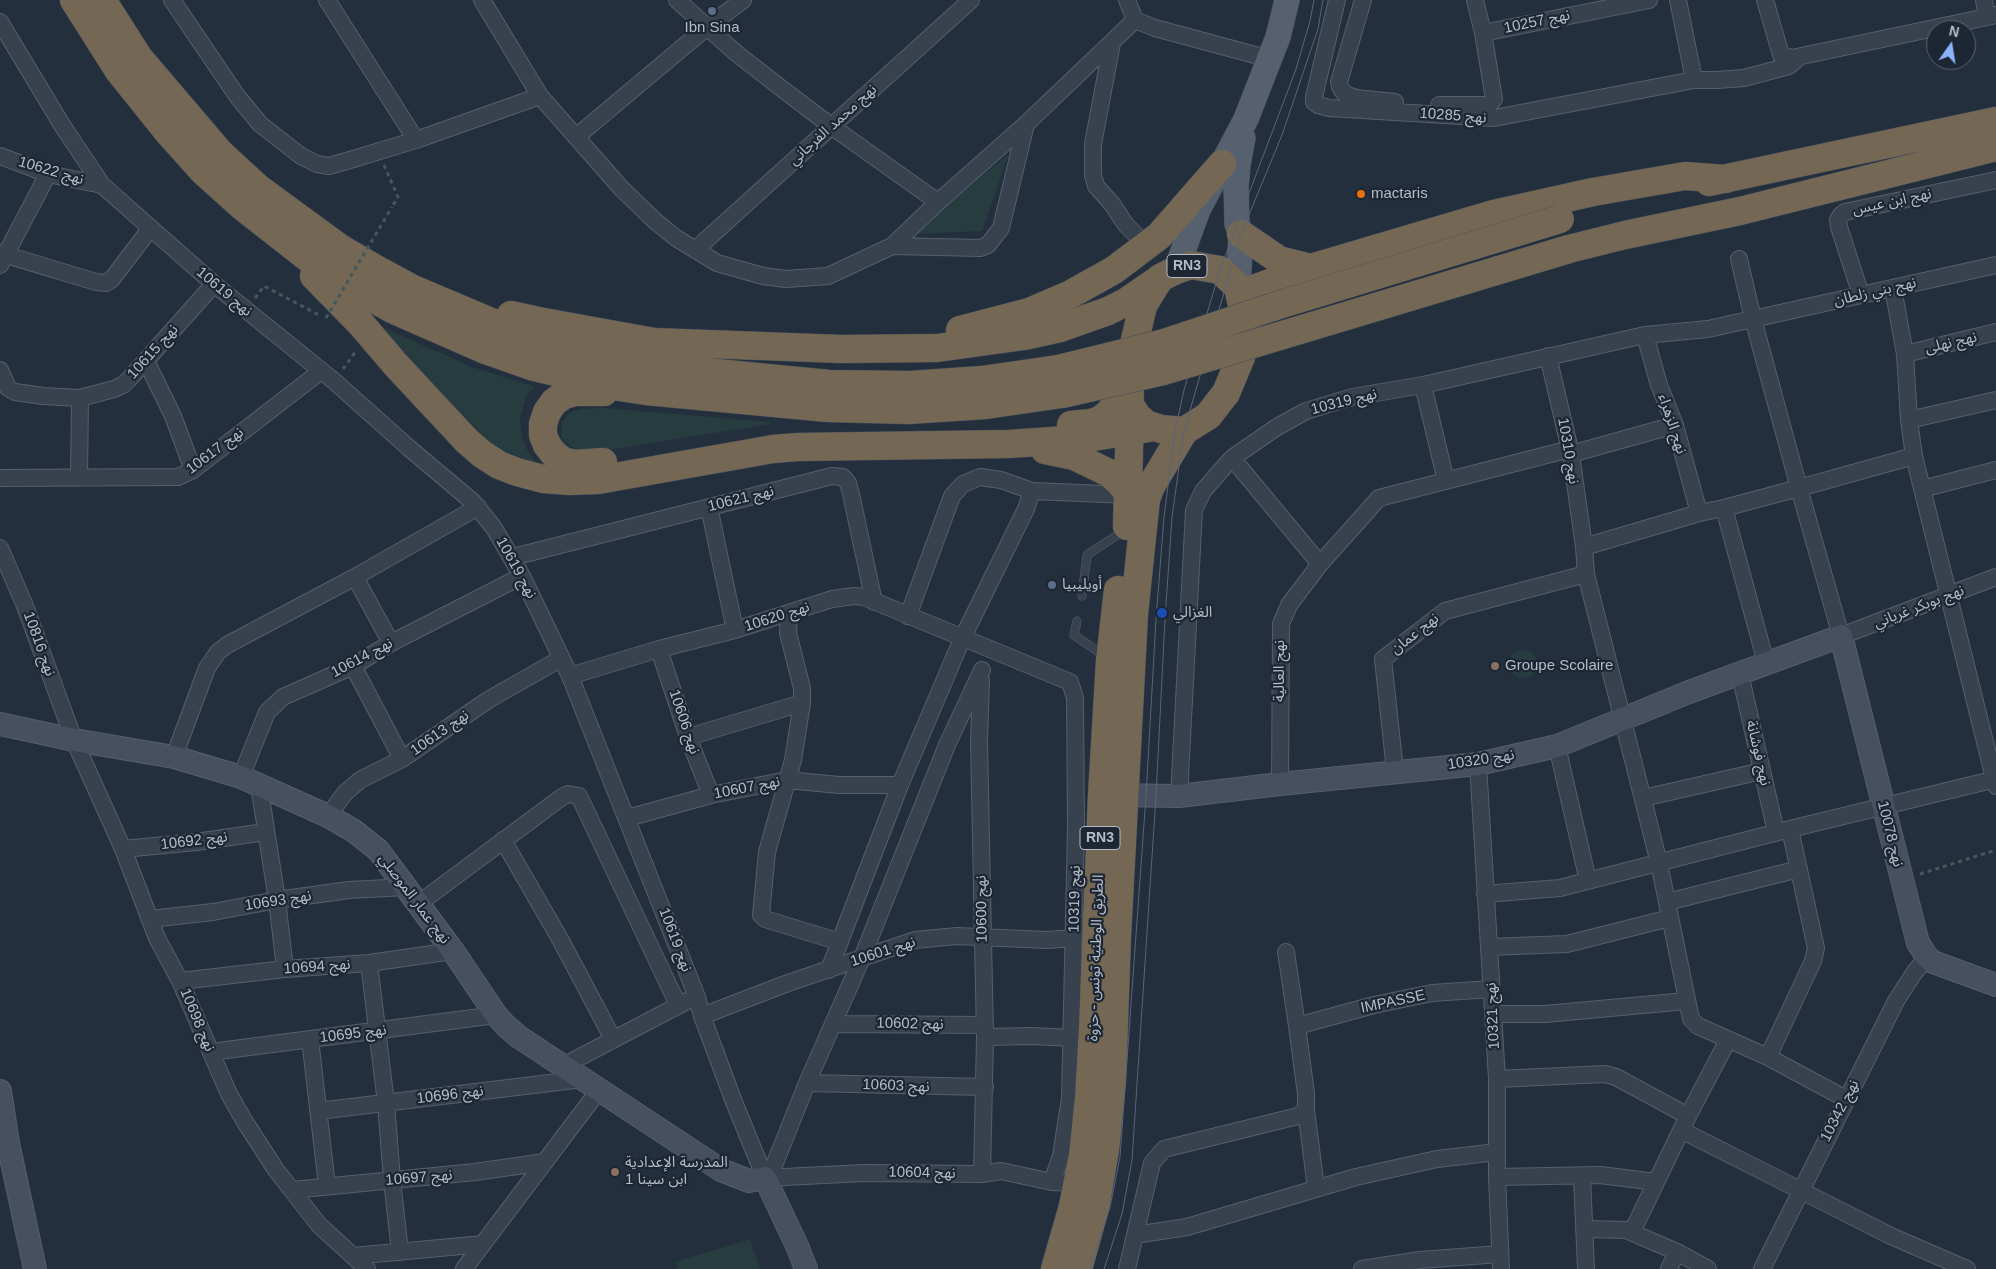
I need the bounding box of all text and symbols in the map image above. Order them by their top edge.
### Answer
marker: Ibn Sina [706,5,718,17]
street label: نهج 10257 [1502,6,1572,38]
place label: Ibn Sina [684,19,740,37]
north arrow [1926,20,1976,70]
text: N [1947,22,1961,40]
street label: نهج محمد الفرجاني [785,81,881,169]
street label: نهج 10285 [1419,105,1487,127]
street label: نهج 10622 [16,153,86,189]
place label: mactaris [1371,185,1428,203]
street label: نهج ابن عيس [1851,185,1933,219]
marker: mactaris [1355,188,1367,200]
road number: RN3 [1167,255,1207,278]
street label: نهج 10619 [192,263,256,321]
street label: نهج بني زلطان [1832,274,1918,310]
street label: نهج 10615 [124,321,182,383]
street label: نهج نهلى [1923,328,1979,358]
street label: نهج 10319 [1309,385,1379,419]
street label: نهج الزهراء [1654,392,1690,456]
street label: نهج 10310 [1553,416,1583,486]
street label: نهج 10617 [183,424,247,478]
street label: نهج 10621 [706,482,776,516]
street label: نهج 10619 [492,534,540,602]
place label: أويليبيا [1062,576,1102,594]
marker: أويليبيا [1046,579,1058,591]
street label: نهج بوبكر غرياني [1871,582,1967,632]
street label: نهج 10620 [742,598,812,636]
place label: الغزالي [1173,604,1212,622]
marker: الغزالي [1155,606,1169,620]
street label: نهج 10816 [19,609,59,679]
street label: نهج عمان [1387,610,1443,658]
street label: نهج 10614 [328,634,396,682]
street label: نهج العالية [1271,640,1289,702]
place label: Groupe Scolaire [1505,657,1613,675]
marker: Groupe Scolaire [1489,660,1501,672]
street label: نهج 10606 [665,687,703,757]
street label: نهج 10613 [407,706,473,760]
street label: نهج فوشانة [1742,718,1774,788]
street label: نهج 10320 [1446,746,1516,774]
street label: نهج 10607 [712,773,782,803]
street label: نهج 10078 [1873,799,1907,869]
road number: RN3 [1080,826,1120,850]
street label: نهج 10692 [160,828,228,854]
street label: نهج عمار الموصلي [374,850,454,948]
street label: نهج 10319 [1065,865,1085,933]
street label: الطريق الوطنية تونس - حزوة [1084,874,1108,1042]
street label: نهج 10600 [972,875,992,943]
street label: نهج 10693 [243,887,313,915]
street label: نهج 10619 [655,905,695,975]
street label: نهج 10601 [848,933,918,971]
street label: نهج 10694 [283,956,351,978]
street label: نهج 10321 [1482,982,1504,1050]
street label: نهج 10698 [176,986,218,1054]
street label: IMPASSE [1359,986,1427,1018]
street label: نهج 10602 [876,1014,944,1034]
street label: نهج 10695 [319,1021,387,1047]
street label: نهج 10603 [862,1076,930,1096]
street label: نهج 10342 [1817,1077,1863,1145]
street label: نهج 10696 [416,1082,484,1108]
place label: المدرسة الإعدادية ابن سينا 1 [625,1154,728,1189]
street label: نهج 10604 [888,1163,956,1183]
street label: نهج 10697 [385,1166,453,1190]
marker: المدرسة الإعدادية ابن سينا 1 [609,1166,621,1178]

